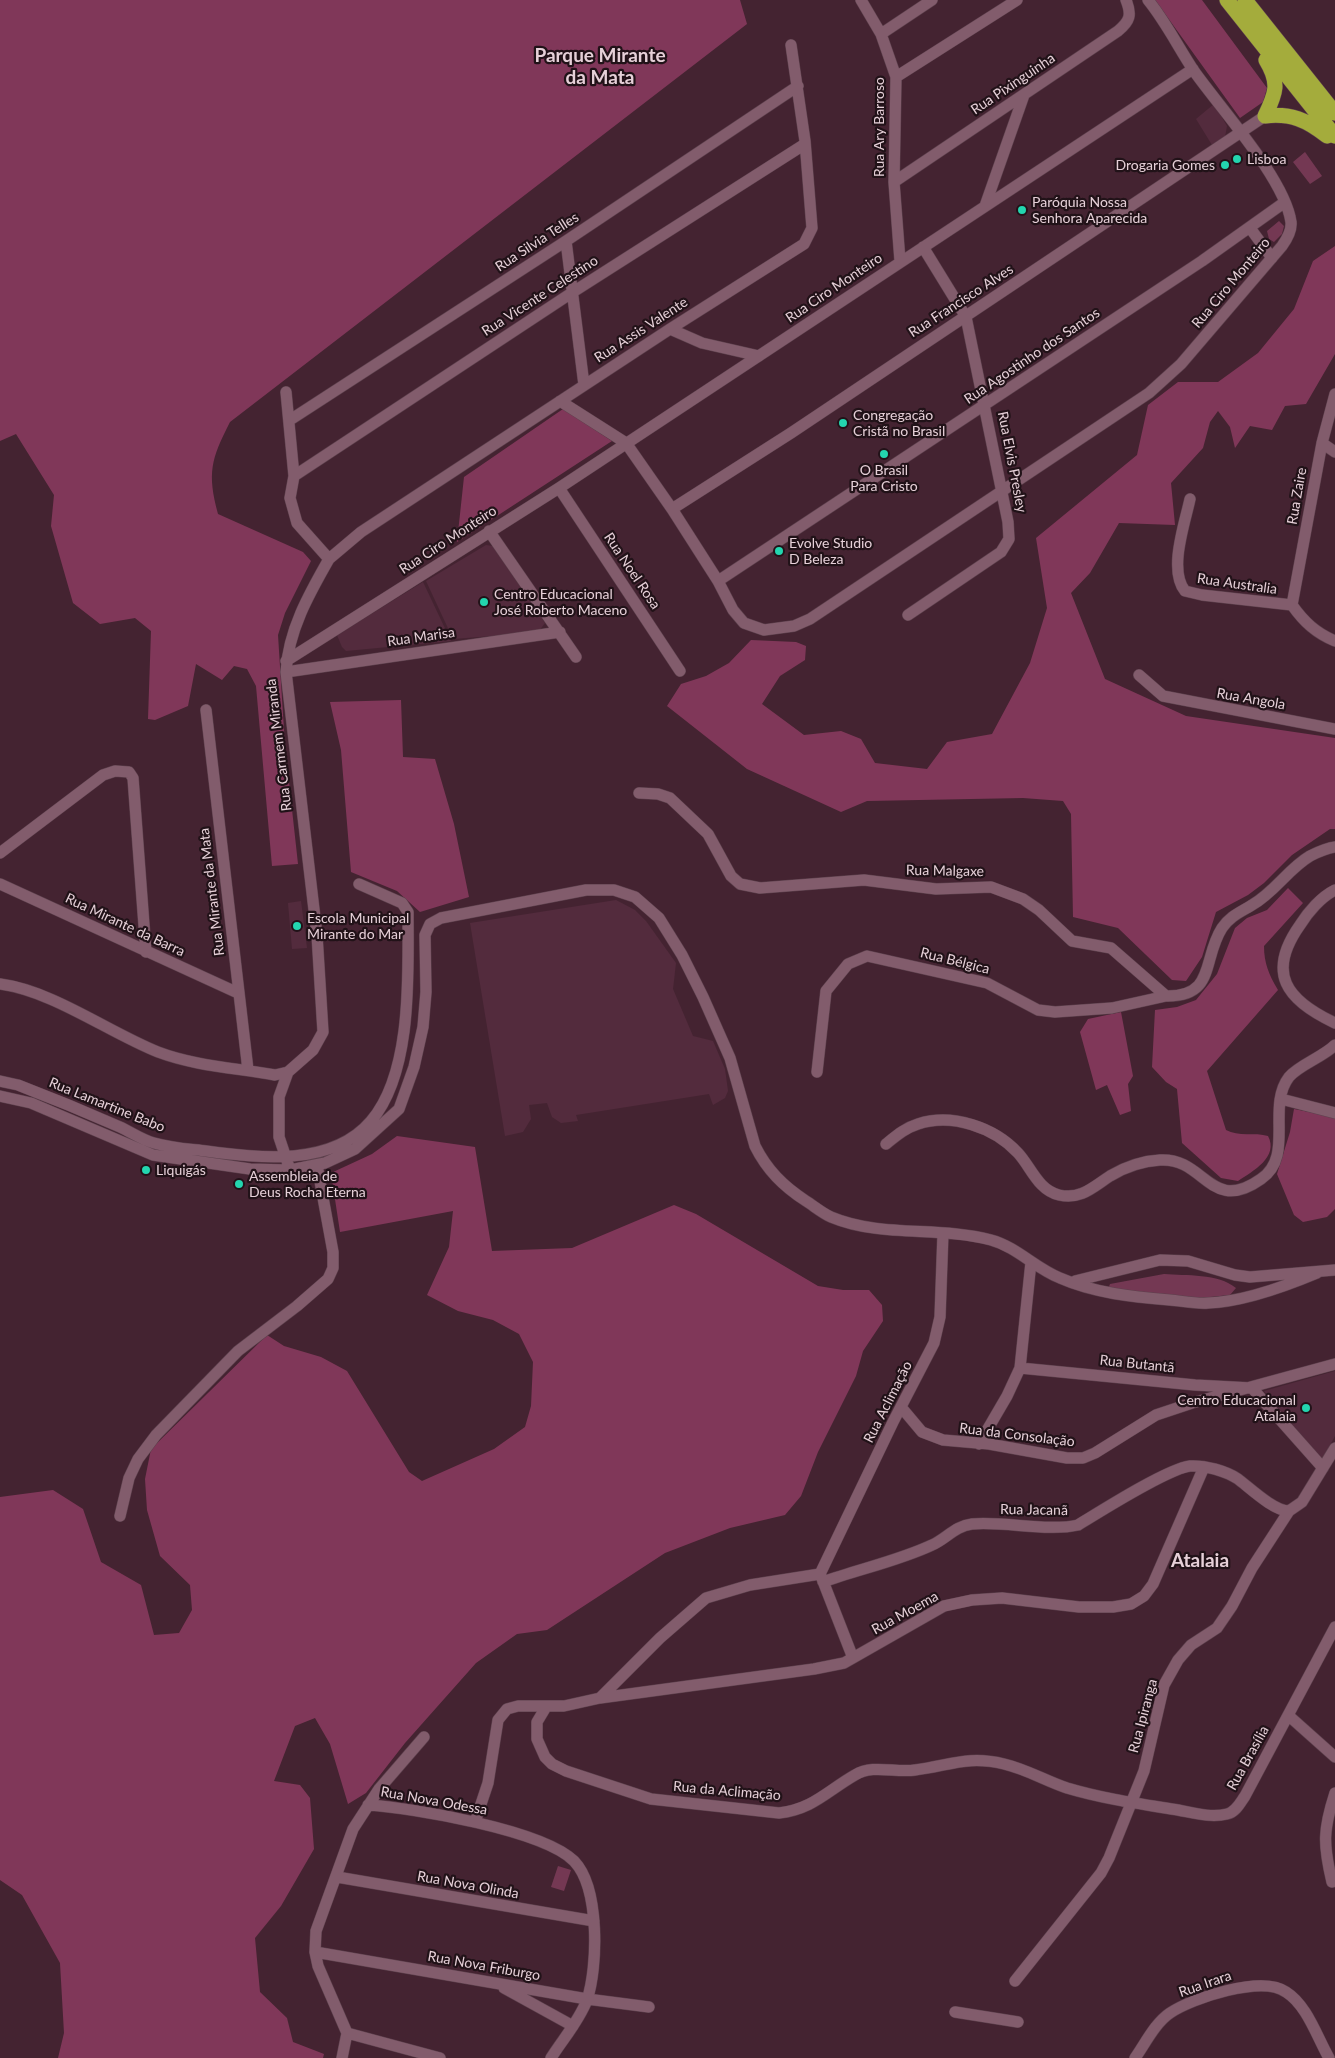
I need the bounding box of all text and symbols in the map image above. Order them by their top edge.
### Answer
district label: Parque Mirante da Mata [534,45,666,89]
street label: Rua Pixinguinha [968,50,1058,118]
street label: Rua Ary Barroso [871,77,887,177]
place label: Lisboa [1247,151,1286,167]
marker: Lisboa [1231,153,1243,165]
place label: Drogaria Gomes [1116,157,1215,173]
marker: Drogaria Gomes [1219,159,1231,171]
place label: Paróquia Nossa Senhora Aparecida [1032,194,1147,226]
marker: Paróquia Nossa Senhora Aparecida [1016,204,1028,216]
street label: Rua Silvia Telles [492,209,582,275]
street label: Rua Ciro Monteiro [1188,234,1274,332]
street label: Rua Ciro Monteiro [783,250,885,326]
street label: Rua Vicente Celestino [479,252,601,340]
street label: Rua Francisco Alves [906,261,1016,341]
street label: Rua Assis Valente [591,294,691,366]
street label: Rua Agostinho dos Santos [961,304,1103,408]
place label: Congregação Cristã no Brasil [853,407,945,440]
street label: Rua Elvis Presley [994,410,1030,514]
marker: Congregação Cristã no Brasil [837,417,849,429]
marker: O Brasil Para Cristo [878,448,890,460]
place label: O Brasil Para Cristo [850,462,918,494]
street label: Rua Zaire [1284,466,1310,526]
street label: Rua Ciro Monteiro [396,502,500,578]
street label: Rua Noel Rosa [600,529,664,613]
place label: Evolve Studio D Beleza [789,535,872,568]
marker: Evolve Studio D Beleza [773,545,785,557]
street label: Rua Australia [1196,570,1278,598]
place label: Centro Educacional José Roberto Maceno [494,586,627,618]
marker: Centro Educacional José Roberto Maceno [478,596,490,608]
street label: Rua Marisa [386,624,456,650]
street label: Rua Carmem Miranda [263,678,295,812]
street label: Rua Angola [1215,685,1287,713]
street label: Rua Mirante da Mata [196,827,228,957]
street label: Rua Malgaxe [906,862,984,880]
street label: Rua Mirante da Barra [63,890,187,960]
place label: Escola Municipal Mirante do Mar [307,910,409,942]
marker: Escola Municipal Mirante do Mar [291,920,303,932]
street label: Rua Bélgica [919,944,991,978]
street label: Rua Lamartine Babo [47,1074,167,1136]
place label: Liquigás [156,1162,206,1178]
marker: Liquigás [140,1164,152,1176]
place label: Assembleia de Deus Rocha Eterna [249,1168,366,1200]
marker: Assembleia de Deus Rocha Eterna [233,1178,245,1190]
street label: Rua Butantã [1099,1352,1175,1376]
street label: Rua Aclimação [860,1358,916,1446]
place label: Centro Educacional Atalaia [1177,1392,1296,1424]
marker: Centro Educacional Atalaia [1300,1402,1312,1414]
street label: Rua da Consolação [958,1420,1076,1450]
street label: Rua Jacanã [1000,1501,1068,1519]
district label: Atalaia [1171,1550,1229,1572]
street label: Rua Moema [869,1588,941,1638]
street label: Rua Ipiranga [1125,1677,1161,1755]
street label: Rua Brasília [1223,1723,1273,1793]
street label: Rua da Aclimação [673,1778,781,1804]
street label: Rua Nova Odessa [379,1783,489,1819]
street label: Rua Nova Olinda [416,1868,520,1902]
street label: Rua Nova Friburgo [426,1948,542,1984]
street label: Rua Irara [1176,1967,1234,2001]

